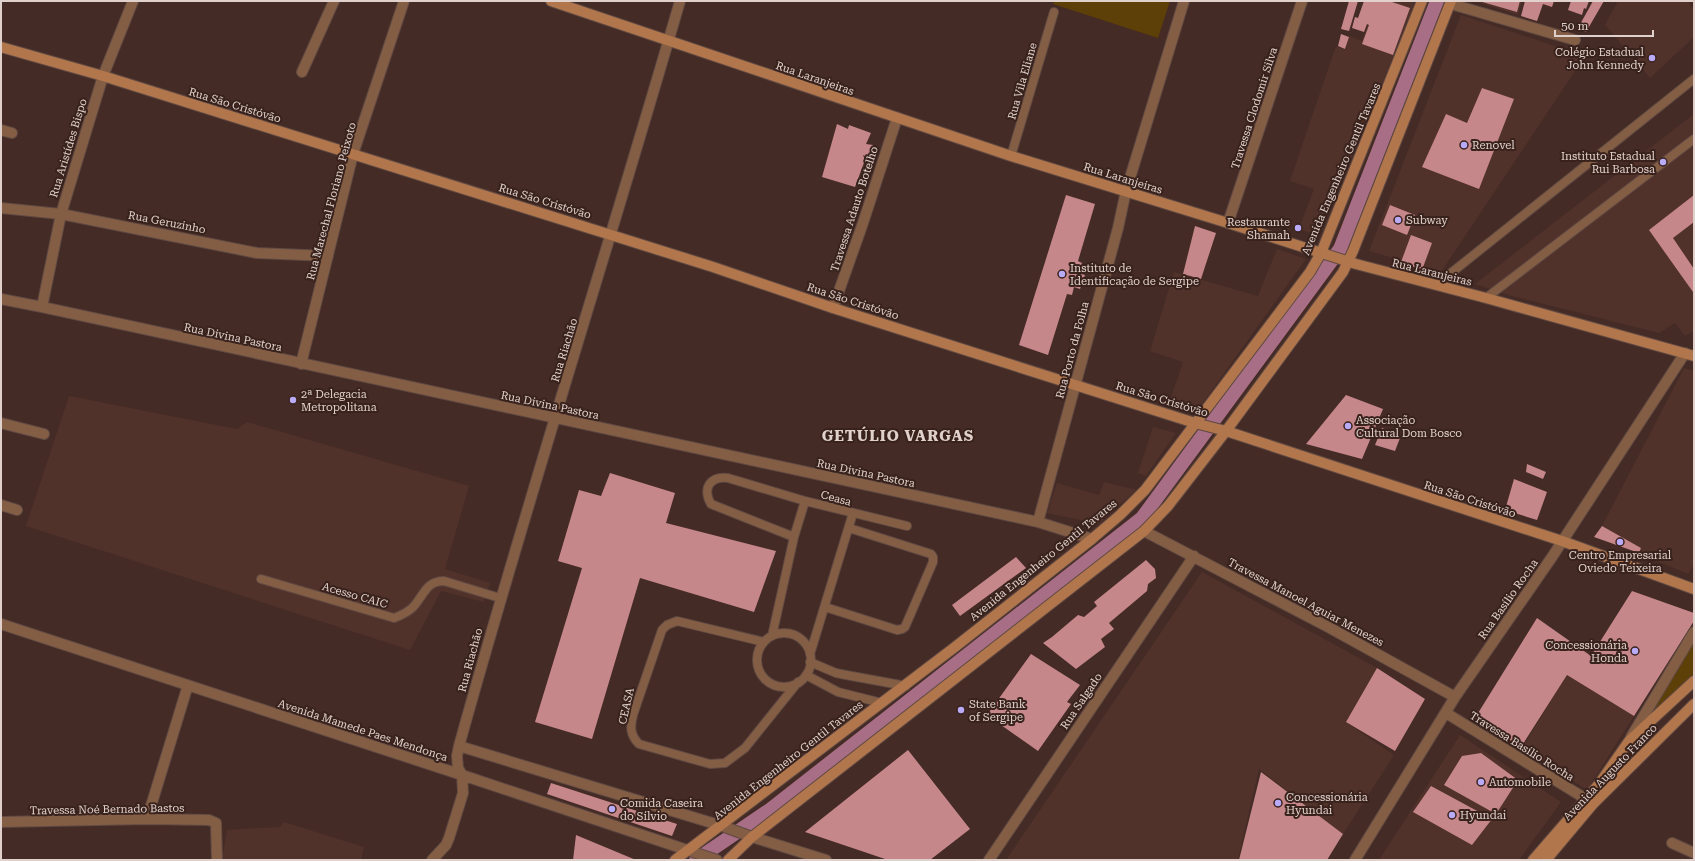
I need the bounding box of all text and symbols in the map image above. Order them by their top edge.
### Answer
scale bar [1555,12,1653,38]
text: 50 m [1561,19,1588,33]
street label: Rua Vila Eliane [1005,41,1040,121]
street label: Travessa Clodomir Silva [1229,46,1280,171]
place label: Colégio Estadual John Kennedy [1555,46,1645,72]
marker: Colégio Estadual John Kennedy [1647,53,1657,63]
street label: Rua Laranjeiras [774,59,856,98]
street label: Avenida Engenheiro Gentil Tavares [1299,81,1384,257]
street label: Rua São Cristóvão [187,85,283,126]
street label: Rua Aristídes Bispo [47,97,90,199]
street label: Rua Marechal Floriano Peixoto [304,121,359,281]
place label: Renovel [1472,139,1515,152]
marker: Renovel [1459,140,1469,150]
street label: Travessa Adauto Botelho [828,145,881,273]
place label: Instituto Estadual Rui Barbosa [1561,150,1656,176]
marker: Instituto Estadual Rui Barbosa [1658,157,1668,167]
street label: Rua Laranjeiras [1082,160,1164,197]
street label: Rua São Cristóvão [497,181,593,222]
street label: Rua Geruzinho [127,209,207,236]
place label: Subway [1406,214,1448,227]
marker: Subway [1393,215,1403,225]
place label: Restaurante Shamah [1227,216,1290,242]
marker: Restaurante Shamah [1293,223,1303,233]
street label: Rua Laranjeiras [1391,256,1473,289]
place label: Instituto de Identificação de Sergipe [1070,262,1199,288]
marker: Instituto de Identificação de Sergipe [1057,269,1067,279]
street label: Rua São Cristóvão [805,280,901,323]
street label: Rua Porto da Folha [1053,300,1092,400]
street label: Rua Riachão [549,317,580,384]
street label: Rua Divina Pastora [183,321,283,354]
street label: Rua São Cristóvão [1114,379,1210,420]
place label: 2ª Delegacia Metropolitana [301,388,377,414]
street label: Rua Divina Pastora [500,389,600,422]
marker: 2ª Delegacia Metropolitana [288,395,298,405]
place label: Associação Cultural Dom Bosco [1356,414,1462,440]
marker: Associação Cultural Dom Bosco [1343,421,1353,431]
district label: GETÚLIO VARGAS [822,426,974,445]
street label: Rua Divina Pastora [816,457,916,490]
street label: Rua São Cristóvão [1422,478,1518,521]
street label: Ceasa [819,488,853,509]
street label: Avenida Engenheiro Gentil Tavares [967,497,1119,624]
marker: Centro Empresarial Oviedo Teixeira [1615,537,1625,547]
place label: Centro Empresarial Oviedo Teixeira [1569,549,1672,575]
street label: Travessa Manoel Aguiar Menezes [1226,556,1386,649]
street label: Rua Basílio Rocha [1476,557,1541,642]
street label: Acesso CAIC [321,580,389,611]
street label: Rua Riachão [456,626,485,694]
place label: Concessionária Honda [1545,639,1627,665]
marker: Concessionária Honda [1630,646,1640,656]
street label: Rua Salgado [1058,670,1105,732]
street label: CEASA [616,686,637,726]
street label: Avenida Mamede Paes Mendonça [276,697,449,764]
street label: Avenida Engenheiro Gentil Tavares [711,698,865,823]
place label: State Bank of Sergipe [969,698,1026,724]
marker: State Bank of Sergipe [956,705,966,715]
street label: Travessa Basílio Rocha [1467,709,1576,784]
street label: Avenida Augusto Franco [1561,721,1660,823]
place label: Automobile [1489,776,1551,789]
marker: Automobile [1476,777,1486,787]
place label: Concessionária Hyundai [1286,791,1368,817]
place label: Comida Caseira do Sílvio [620,797,703,823]
marker: Concessionária Hyundai [1273,798,1283,808]
street label: Travessa Noé Bernado Bastos [29,802,185,817]
marker: Comida Caseira do Sílvio [607,804,617,814]
place label: Hyundai [1460,809,1507,822]
marker: Hyundai [1447,810,1457,820]

